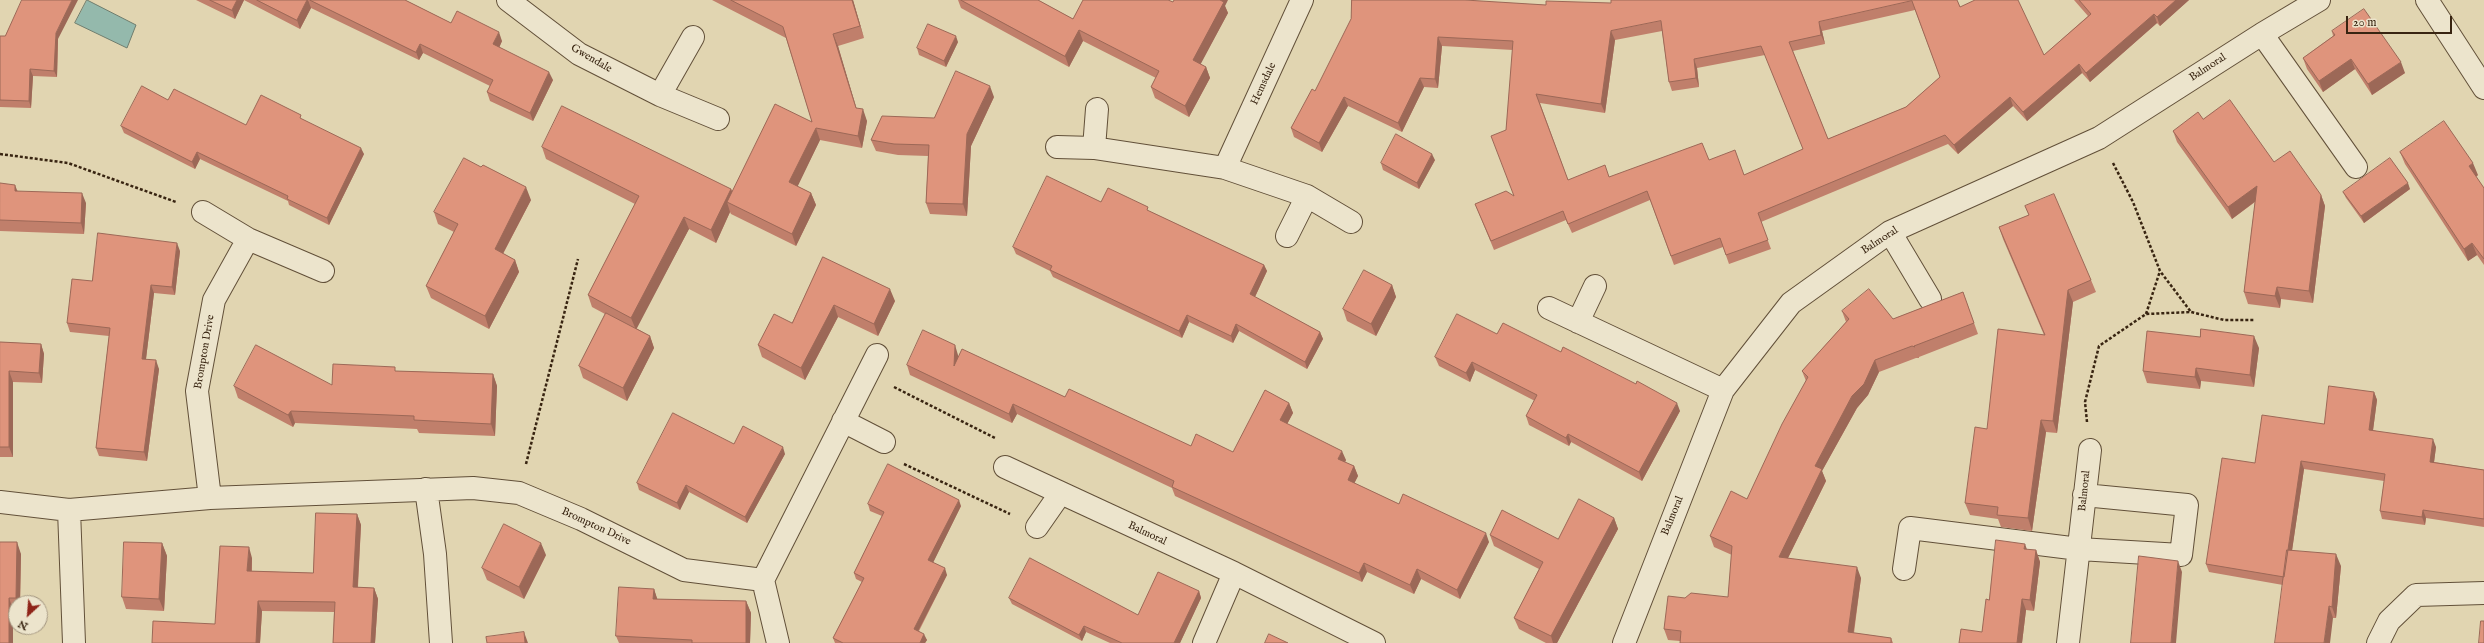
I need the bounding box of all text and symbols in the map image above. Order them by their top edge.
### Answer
scale bar [2348,8,2454,34]
text: 20 m [2353,15,2376,30]
street label: Gwendale [568,42,614,76]
street label: Balmoral [2187,51,2229,85]
street label: Hemsdale [1248,61,1280,107]
street label: Balmoral [1859,224,1901,258]
street label: Brompton Drive [192,314,218,390]
street label: Balmoral [2076,470,2094,512]
street label: Balmoral [1659,494,1687,538]
street label: Brompton Drive [559,505,633,549]
street label: Balmoral [1126,519,1168,549]
north arrow [8,595,48,635]
text: N [16,617,31,633]

